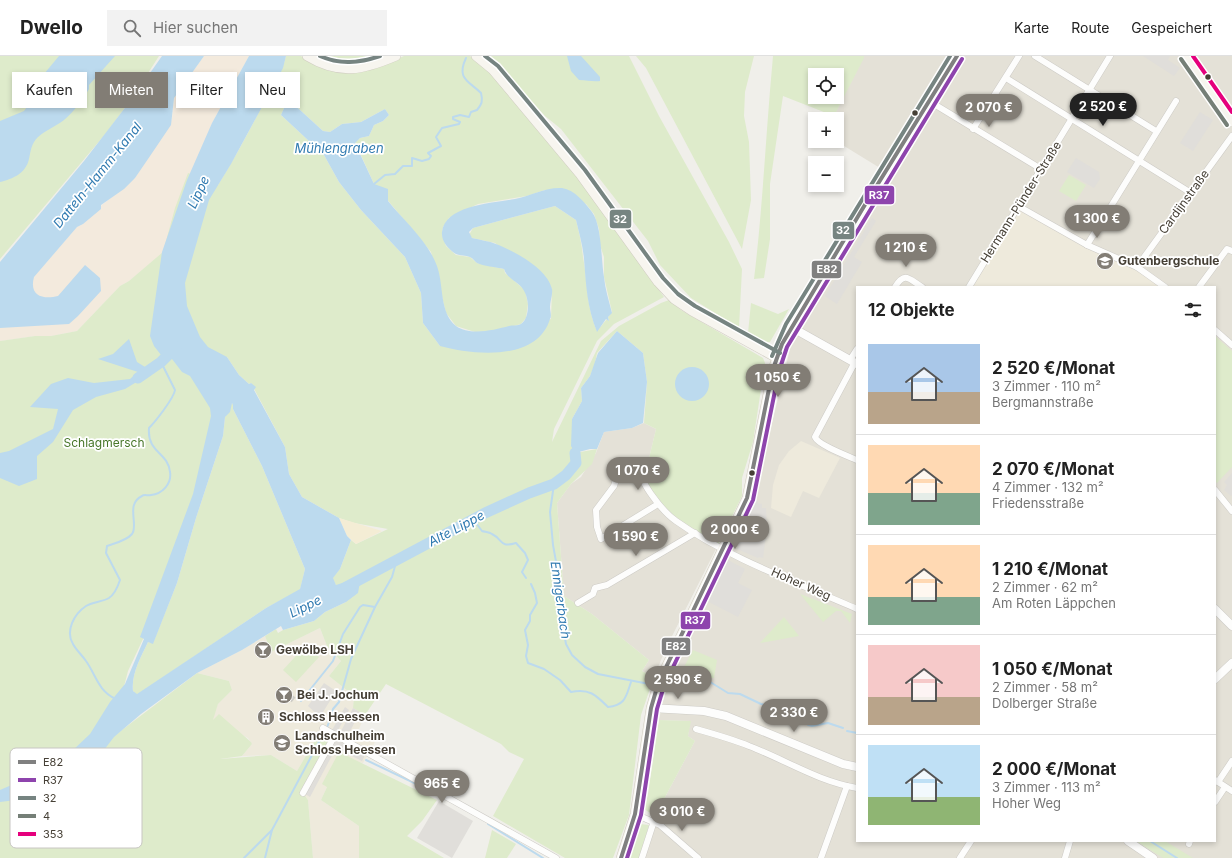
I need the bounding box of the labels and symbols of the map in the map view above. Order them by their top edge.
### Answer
unlabelled marker [1203,72,1213,82]
pin: 2 520 € [1066,93,1140,127]
pin: 2 070 € [952,94,1026,128]
unlabelled marker [910,108,920,118]
water label: Datteln-Hamm-Kanal [50,118,145,231]
street label: Hermann-Pünder-Straße [977,138,1064,265]
water label: Mühlengraben [294,140,384,156]
street label: Cardijnstraße [1155,167,1212,237]
water label: Lippe [184,173,212,211]
line badge: R37 [864,185,895,205]
text: R37 [869,188,889,202]
pin: 1 300 € [1060,205,1134,239]
line badge: 32 [609,209,632,229]
text: 32 [613,212,627,226]
line badge: 32 [832,221,855,240]
text: 32 [836,223,850,237]
pin: 1 210 € [869,234,943,268]
school or university icon: Gutenbergschule [1095,251,1115,271]
place label: Gutenbergschule [1118,253,1219,268]
line badge: E82 [811,260,842,279]
text: E82 [817,262,837,276]
pin: 1 050 € [741,364,815,398]
park label: Schlagmersch [64,435,144,450]
pin: 1 070 € [601,457,675,491]
unlabelled marker [747,468,757,478]
water label: Alte Lippe [424,506,487,550]
pin: 2 000 € [698,516,772,550]
pin: 1 590 € [599,523,673,557]
water label: Ennigerbach [548,560,574,640]
street label: Hoher Weg [769,564,833,603]
water label: Lippe [286,591,324,621]
line badge: R37 [680,611,711,630]
text: R37 [685,613,705,627]
line badge: E82 [661,637,691,656]
text: E82 [666,639,686,653]
bar icon: Gewölbe LSH [253,640,273,660]
place label: Gewölbe LSH [276,642,354,657]
pin: 2 590 € [641,666,715,700]
bar icon: Bei J. Jochum [274,685,294,705]
place label: Bei J. Jochum [297,687,379,702]
pin: 2 330 € [757,699,831,733]
building icon: Schloss Heessen [256,707,276,727]
place label: Schloss Heessen [279,709,380,724]
place label: Landschulheim Schloss Heessen [295,728,396,757]
school or university icon: Landschulheim Schloss Heessen [272,733,292,753]
legend [10,748,142,848]
text: E82 [43,755,63,769]
pin: 965 € [414,770,470,804]
text: R37 [43,773,63,787]
text: 32 [43,791,57,805]
pin: 3 010 € [645,798,719,832]
text: 4 [43,809,50,823]
text: 353 [43,827,63,841]

